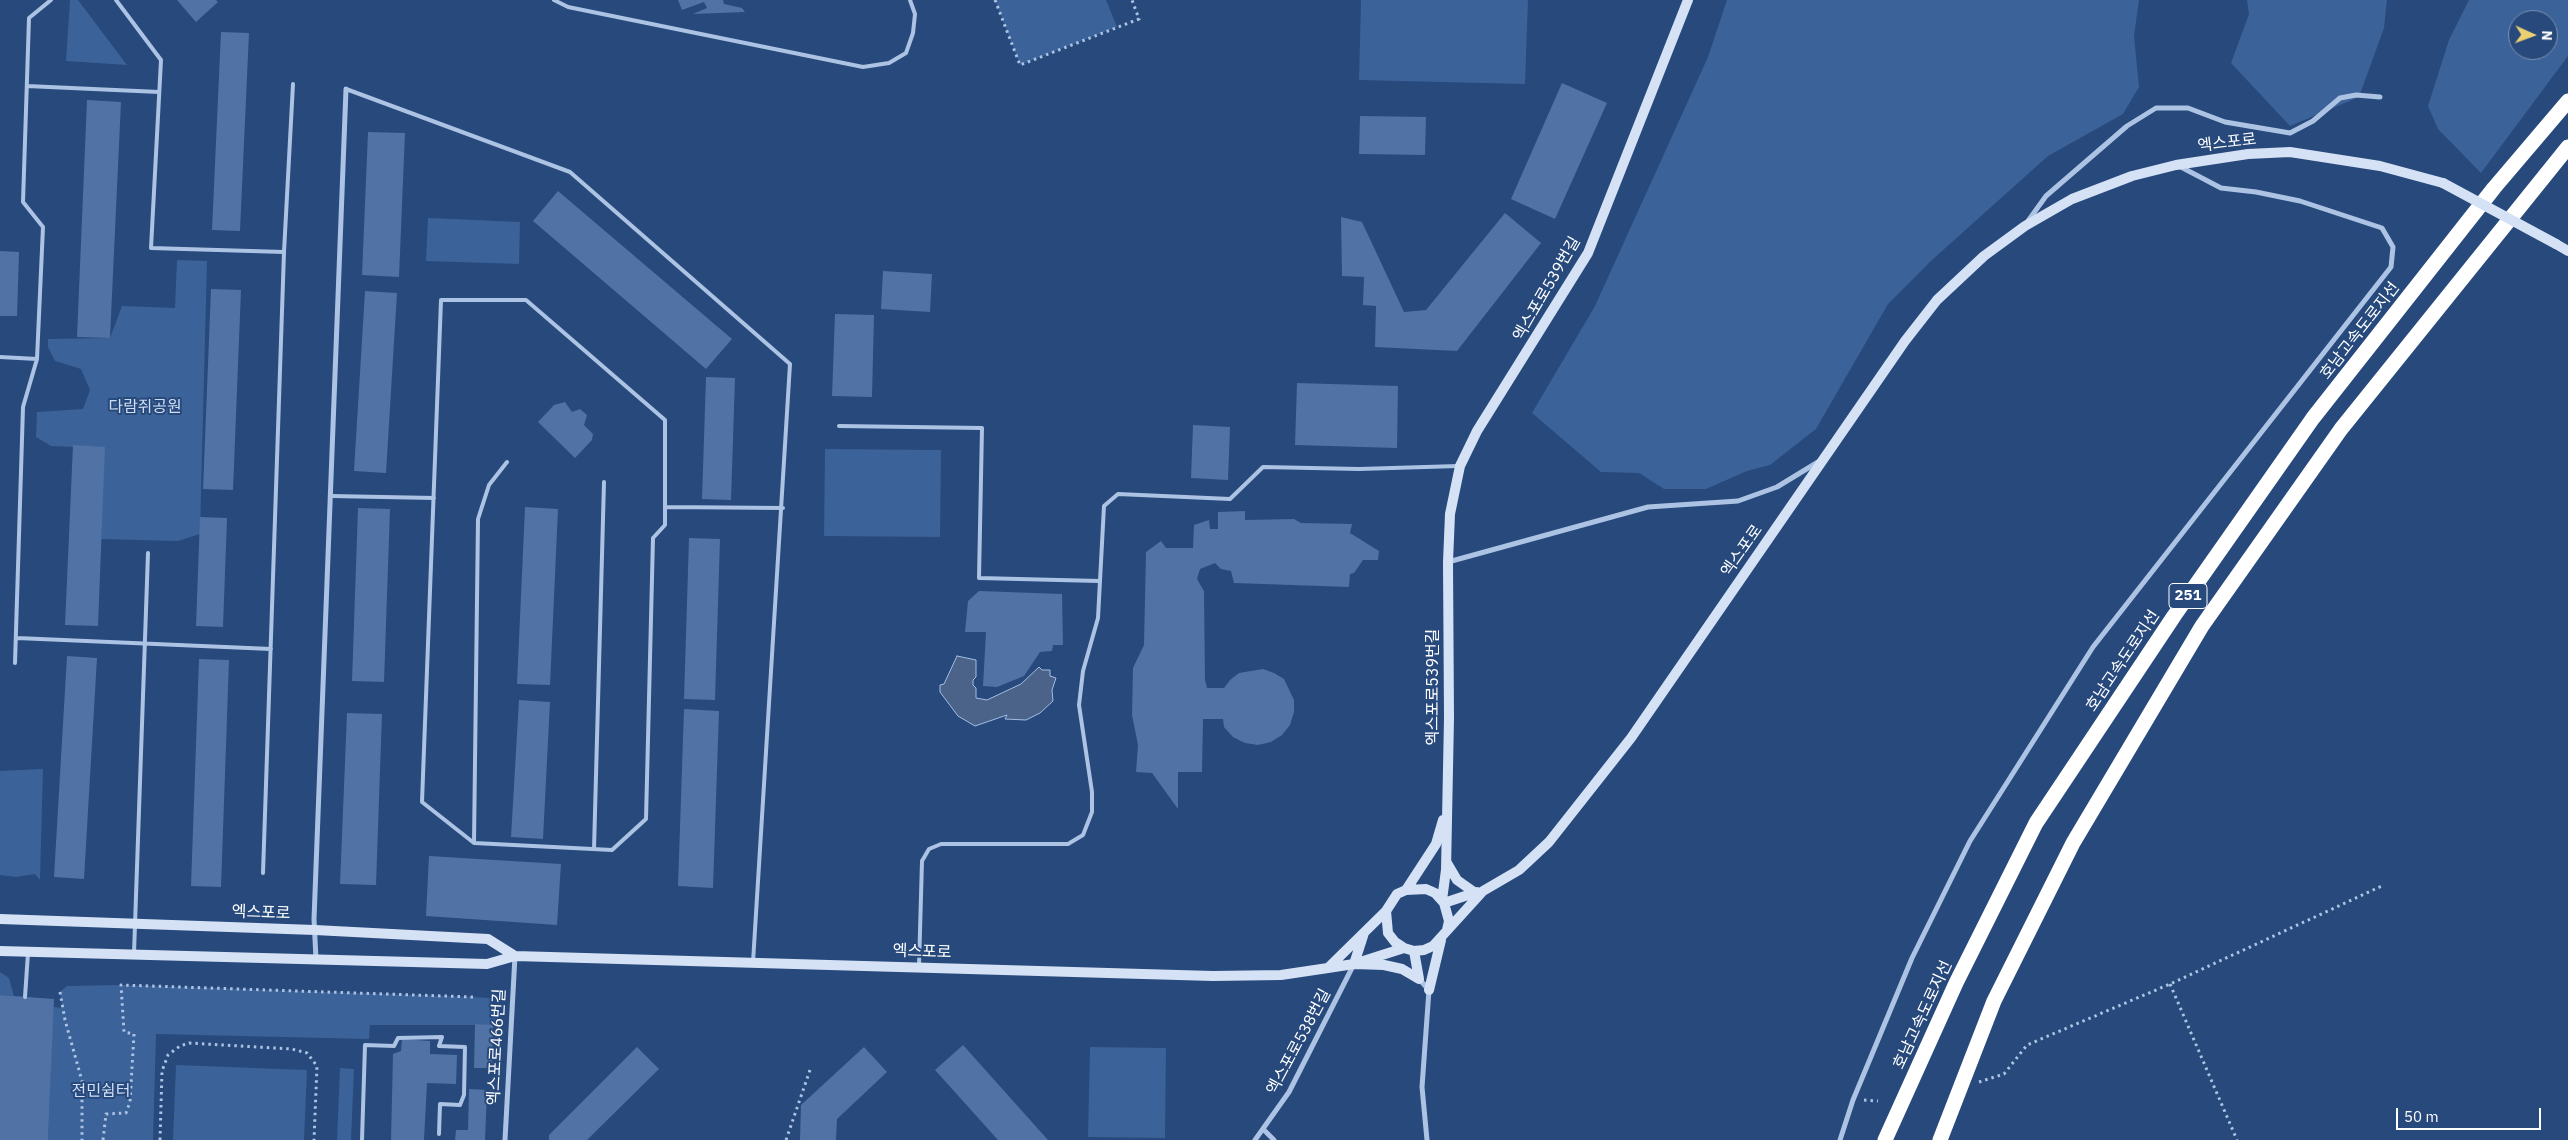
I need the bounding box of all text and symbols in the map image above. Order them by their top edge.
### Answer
north arrow [2508,10,2558,60]
text: N [2538,30,2556,41]
street label: 엑스포로 [2197,130,2257,156]
street label: 엑스포로539번길 [1509,233,1585,345]
street label: 호남고속도로지선 [2316,279,2404,383]
park label: 다람쥐공원 [108,397,182,417]
street label: 엑스포로 [1717,521,1767,581]
road number: 251 [2169,584,2207,608]
street label: 호남고속도로지선 [2082,607,2164,715]
street label: 엑스포로539번길 [1423,628,1443,746]
street label: 엑스포로 [231,902,291,924]
street label: 엑스포로 [892,941,952,963]
street label: 호남고속도로지선 [1889,958,1957,1072]
street label: 엑스포로538번길 [1263,986,1335,1098]
street label: 엑스포로466번길 [484,988,510,1106]
park label: 전민쉼터 [72,1081,130,1101]
scale bar [2398,1098,2543,1130]
text: 50 m [2404,1107,2439,1126]

